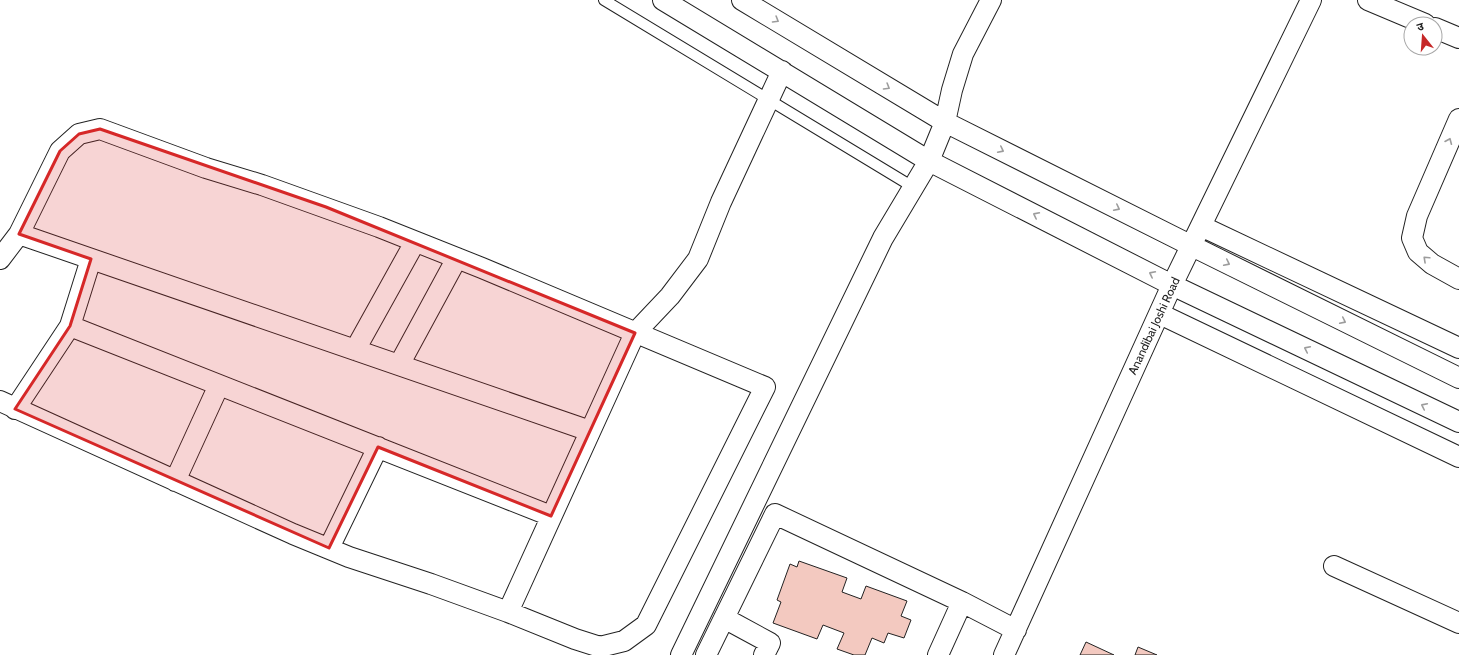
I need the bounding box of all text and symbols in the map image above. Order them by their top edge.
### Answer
one-way arrow [772,15,779,23]
north arrow [1403,16,1443,56]
text: उ [1415,19,1426,34]
one-way arrow [883,82,890,89]
one-way arrow [1445,138,1453,145]
one-way arrow [997,145,1004,153]
one-way arrow [1113,204,1120,211]
one-way arrow [1033,213,1040,220]
one-way arrow [1423,257,1430,264]
one-way arrow [1222,258,1230,266]
one-way arrow [1149,272,1156,279]
street label: Anandibai Joshi Road [1124,275,1183,377]
one-way arrow [1339,316,1346,324]
one-way arrow [1303,346,1311,354]
one-way arrow [1421,403,1428,411]

